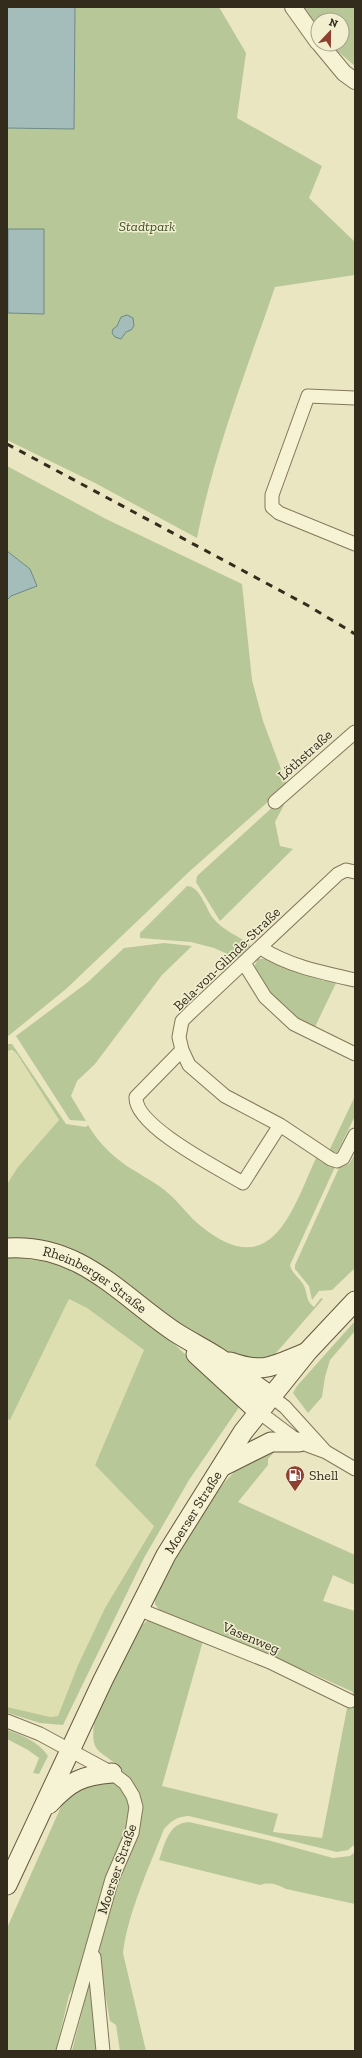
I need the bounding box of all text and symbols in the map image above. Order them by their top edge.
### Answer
north arrow [310,12,350,52]
text: N [327,16,340,31]
park label: Stadtpark [119,218,175,235]
street label: Löthstraße [274,726,336,784]
street label: Bela-von-Glinde-Straße [170,903,284,1014]
street label: Rheinberger Straße [41,1242,151,1317]
fuel station icon: Shell [284,1464,306,1492]
street label: Moerser Straße [161,1467,225,1557]
place label: Shell [309,1467,339,1484]
street label: Vasenweg [219,1618,282,1658]
street label: Moerser Straße [94,1821,141,1916]

